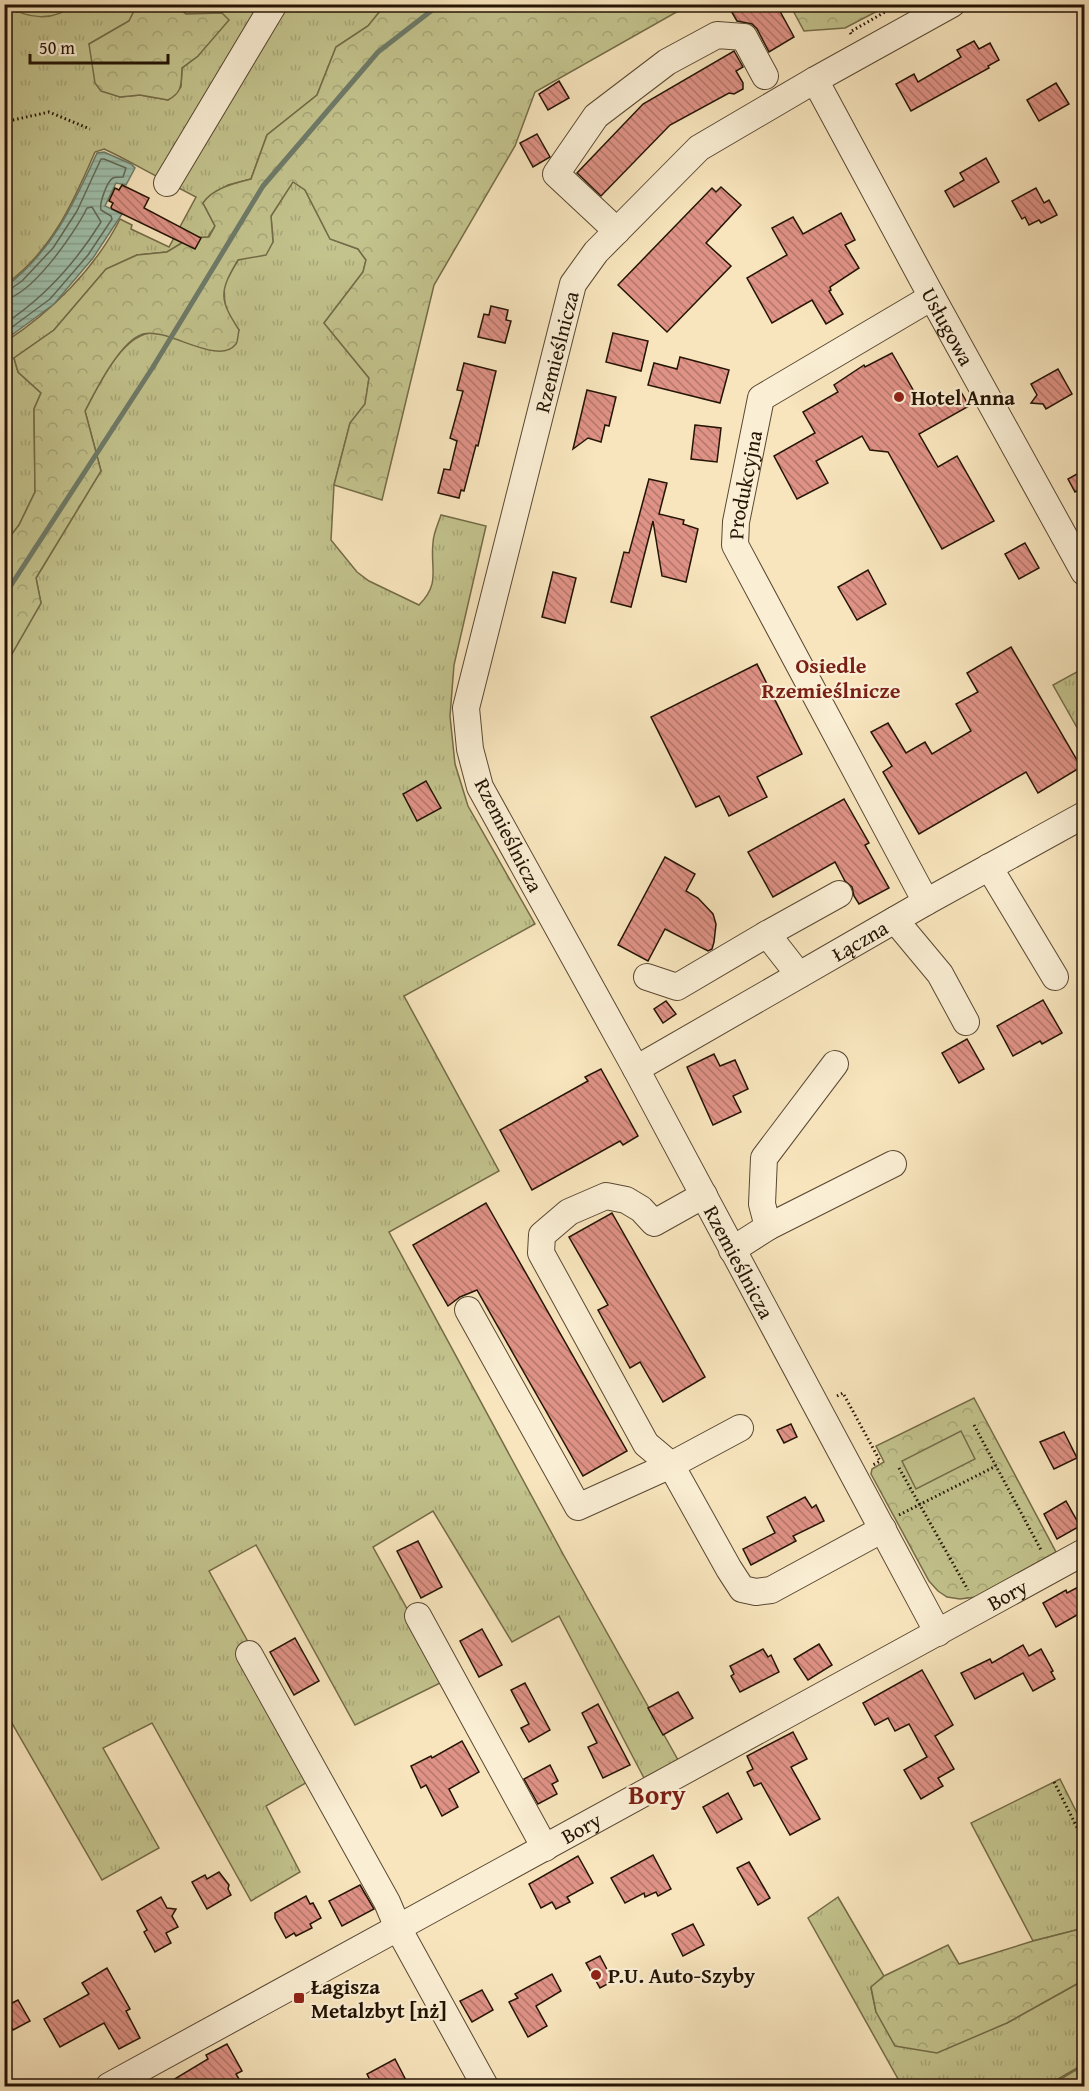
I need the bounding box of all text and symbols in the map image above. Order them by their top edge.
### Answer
scale bar [30,27,168,65]
text: 50 m [39,34,75,61]
street label: Usługowa [914,282,982,371]
street label: Rzemieślnicza [526,288,586,416]
place label: Hotel Anna [911,382,1015,413]
marker: Hotel Anna [892,390,906,404]
street label: Produkcyjna [720,427,770,540]
district label: Osiedle Rzemieślnicze [762,649,901,706]
street label: Rzemieślnicza [467,773,551,898]
street label: Łączna [826,912,894,969]
street label: Rzemieślnicza [696,1200,782,1324]
street label: Bory [981,1570,1033,1618]
district label: Bory [628,1774,686,1814]
street label: Bory [555,1804,607,1851]
place label: P.U. Auto-Szyby [608,1960,755,1991]
marker: P.U. Auto-Szyby [589,1968,603,1982]
place label: Łagisza Metalzbyt [nż] [311,1971,446,2026]
marker: Łagisza Metalzbyt [nż] [292,1991,306,2005]

